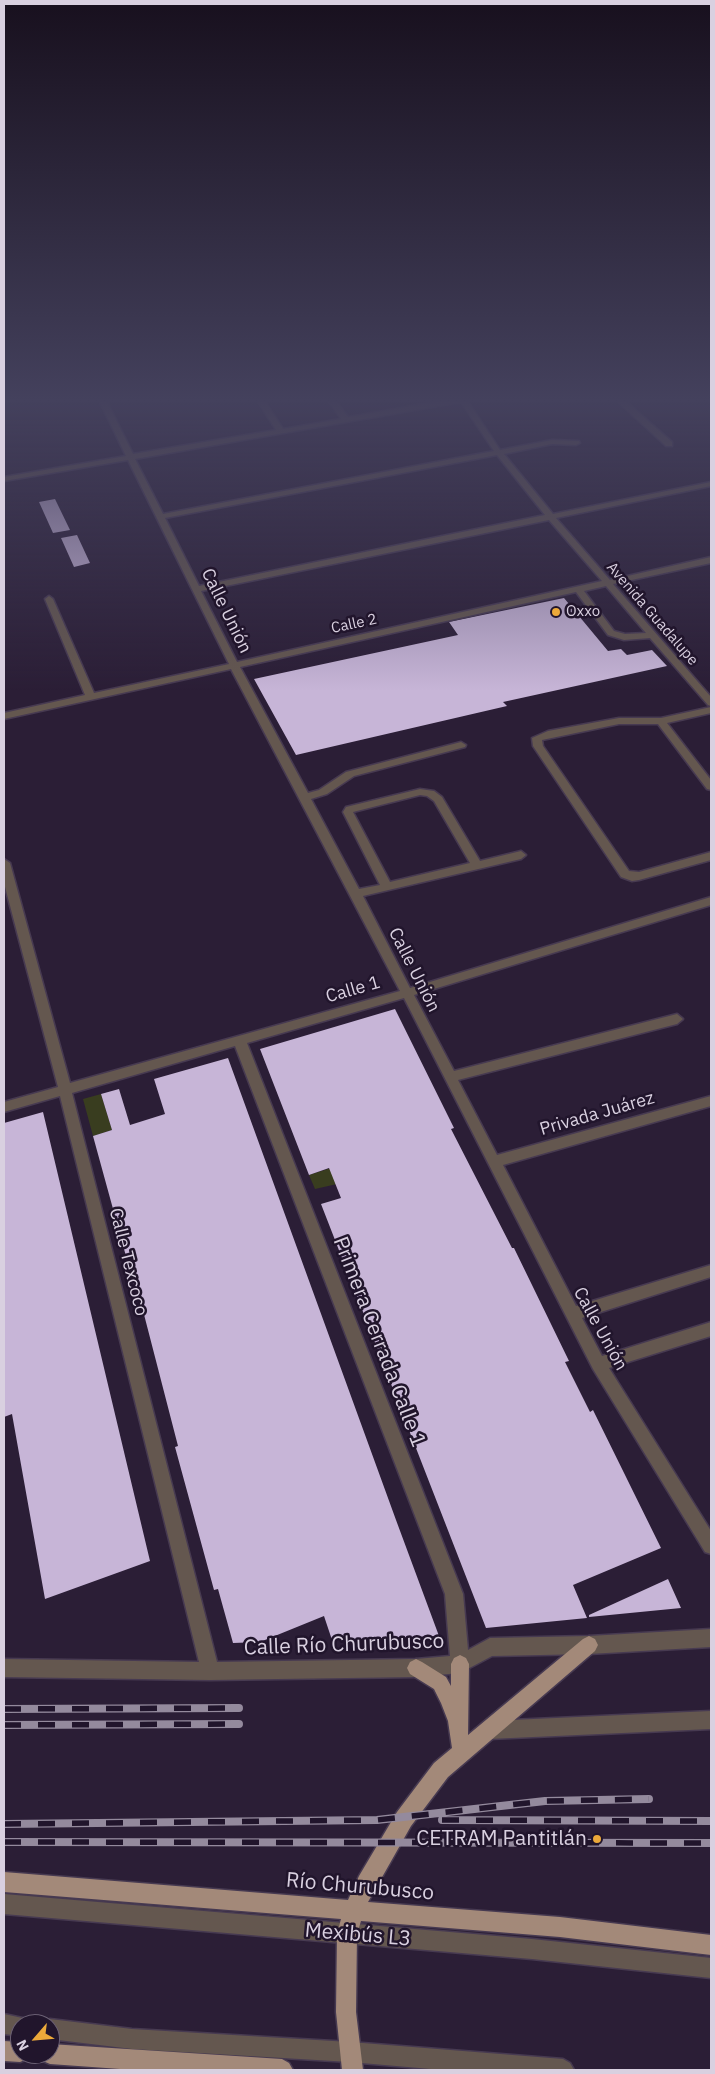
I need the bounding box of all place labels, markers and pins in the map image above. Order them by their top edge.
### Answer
place label: Oxxo [566,603,600,621]
marker: Oxxo [550,606,562,618]
place label: CETRAM Pantitlán [416,1826,587,1852]
marker: CETRAM Pantitlán [591,1833,603,1845]

